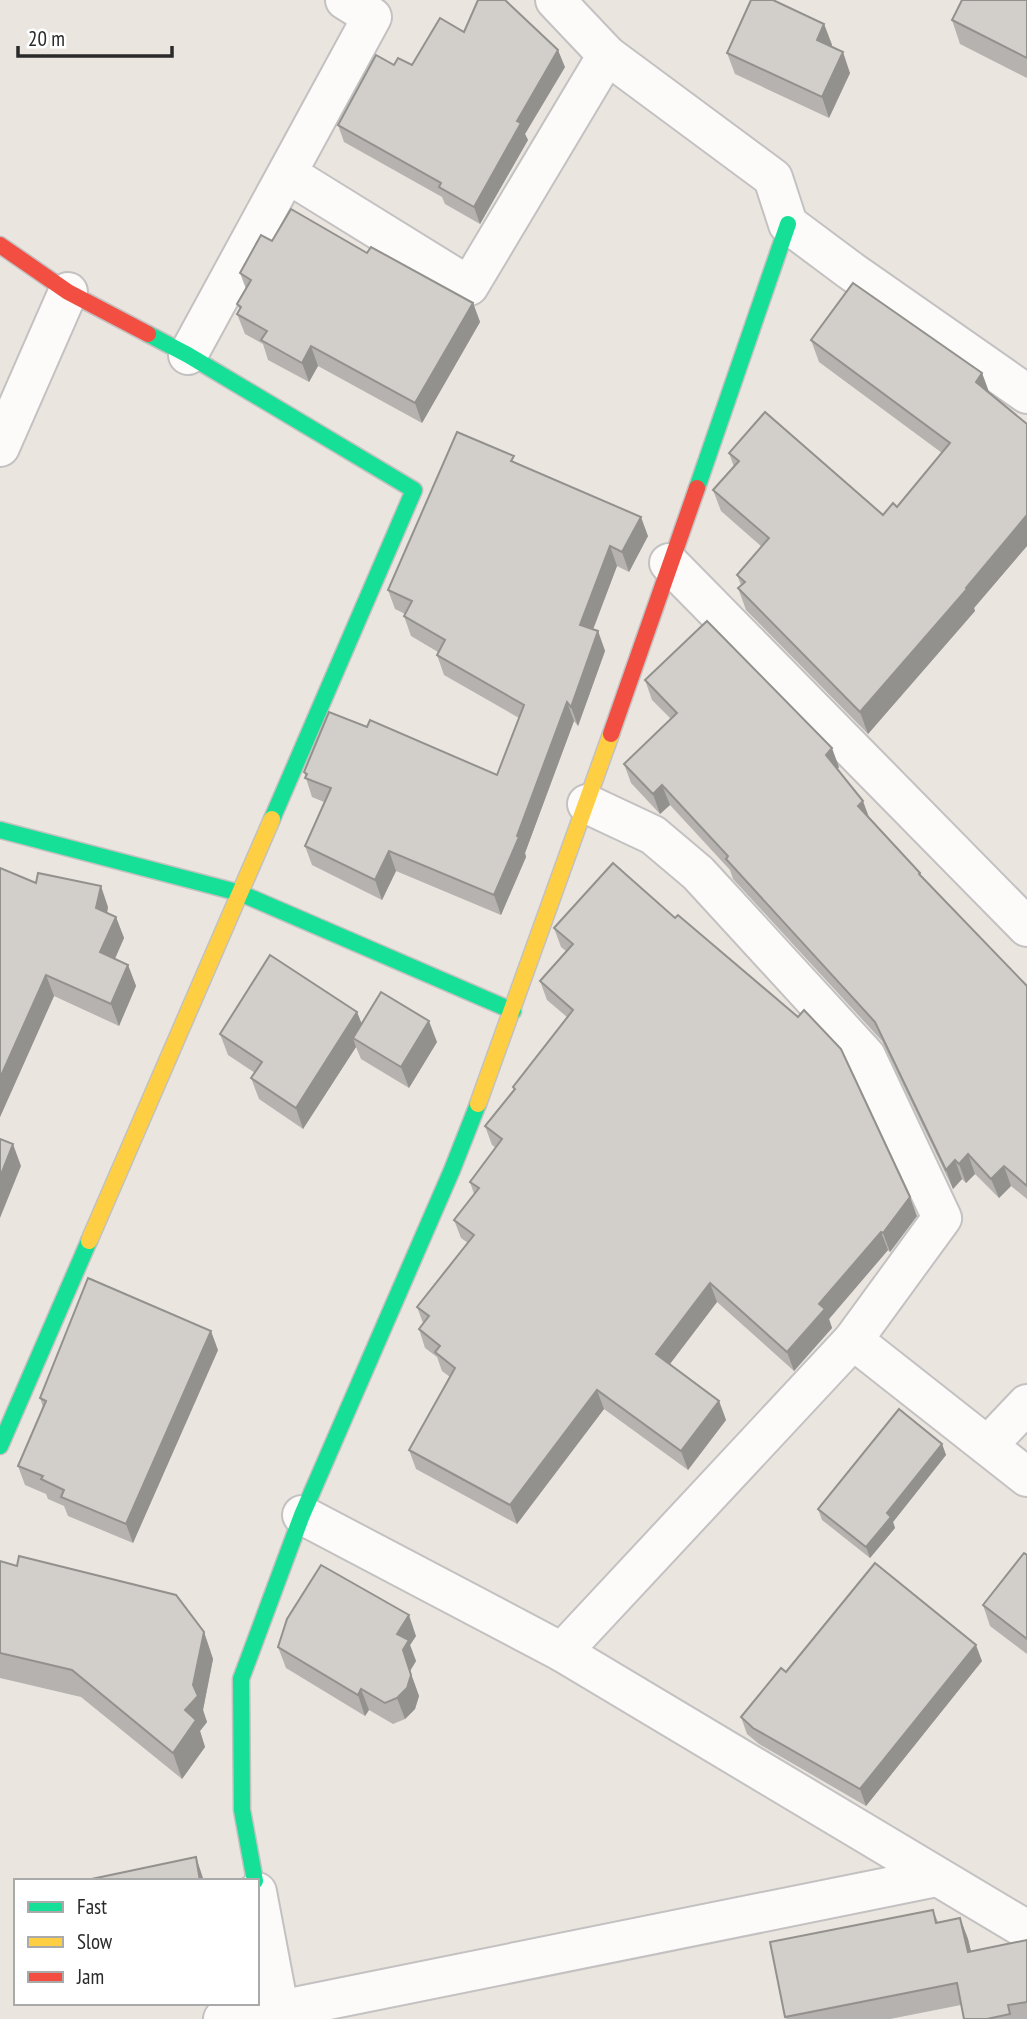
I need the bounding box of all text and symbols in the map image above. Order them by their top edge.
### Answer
scale bar [18,14,172,58]
text: 20 m [28,25,65,52]
legend [14,1879,259,2005]
text: Fast [77,1893,107,1920]
text: Slow [77,1928,113,1955]
text: Jam [76,1963,104,1990]

